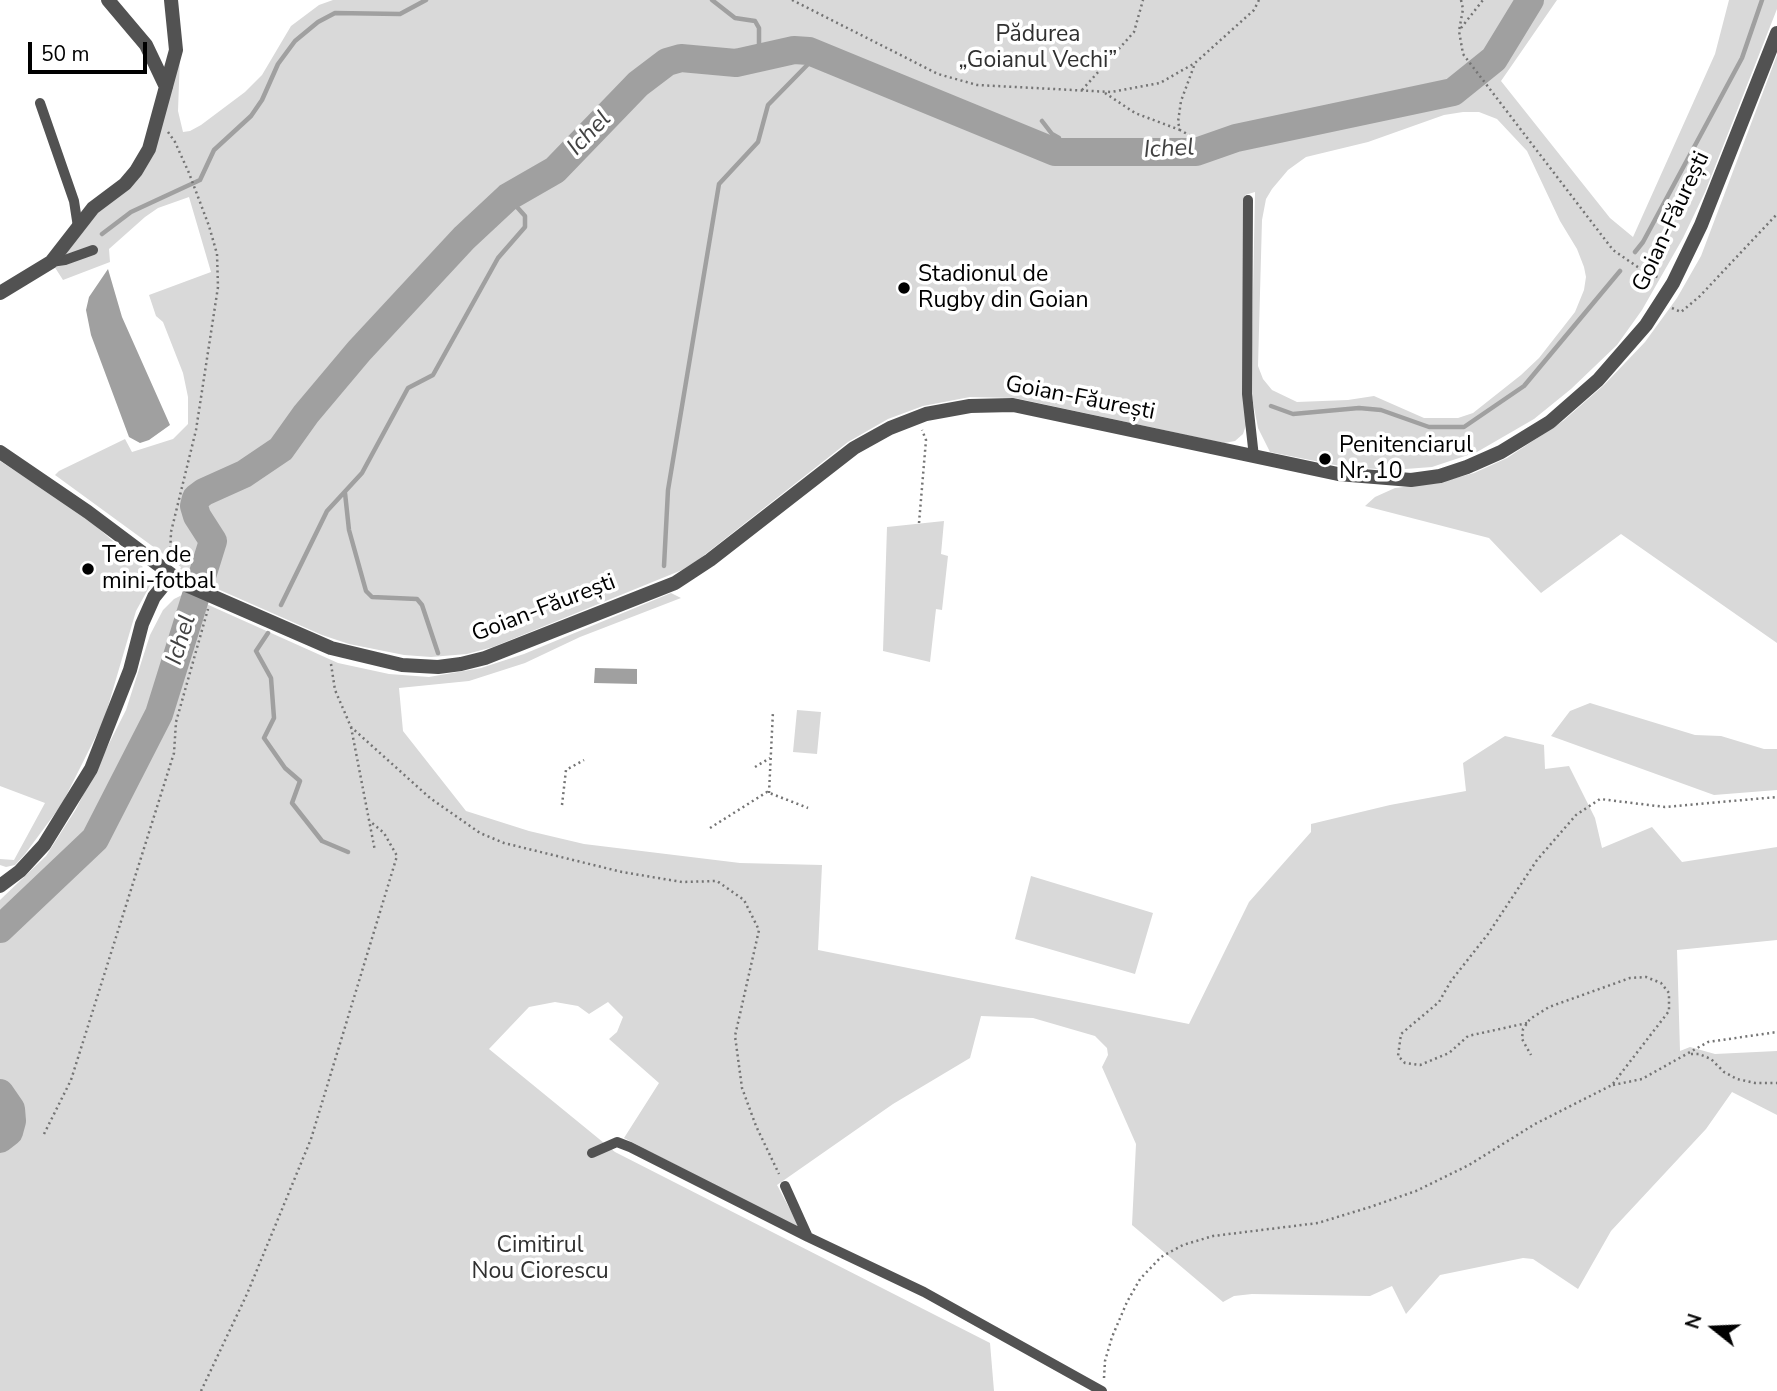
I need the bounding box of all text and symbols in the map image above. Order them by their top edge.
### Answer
park label: Pădurea „Goianul Vechi” [959,21,1117,75]
scale bar [32,28,150,72]
text: 50 m [41,40,90,68]
water label: Ichel [562,106,618,162]
water label: Ichel [1143,134,1195,166]
street label: Goian-Făurești [1627,147,1717,297]
place label: Stadionul de Rugby din Goian [918,261,1089,315]
marker: Stadionul de Rugby din Goian [896,280,912,296]
street label: Goian-Făurești [1003,371,1157,427]
place label: Penitenciarul Nr. 10 [1339,432,1473,486]
marker: Penitenciarul Nr. 10 [1317,451,1333,467]
place label: Teren de mini-fotbal [102,542,216,596]
marker: Teren de mini-fotbal [80,561,96,577]
street label: Goian-Făurești [468,569,620,649]
water label: Ichel [161,612,203,668]
park label: Cimitirul Nou Ciorescu [471,1232,609,1286]
north arrow [1679,1293,1749,1363]
text: N [1679,1311,1709,1332]

